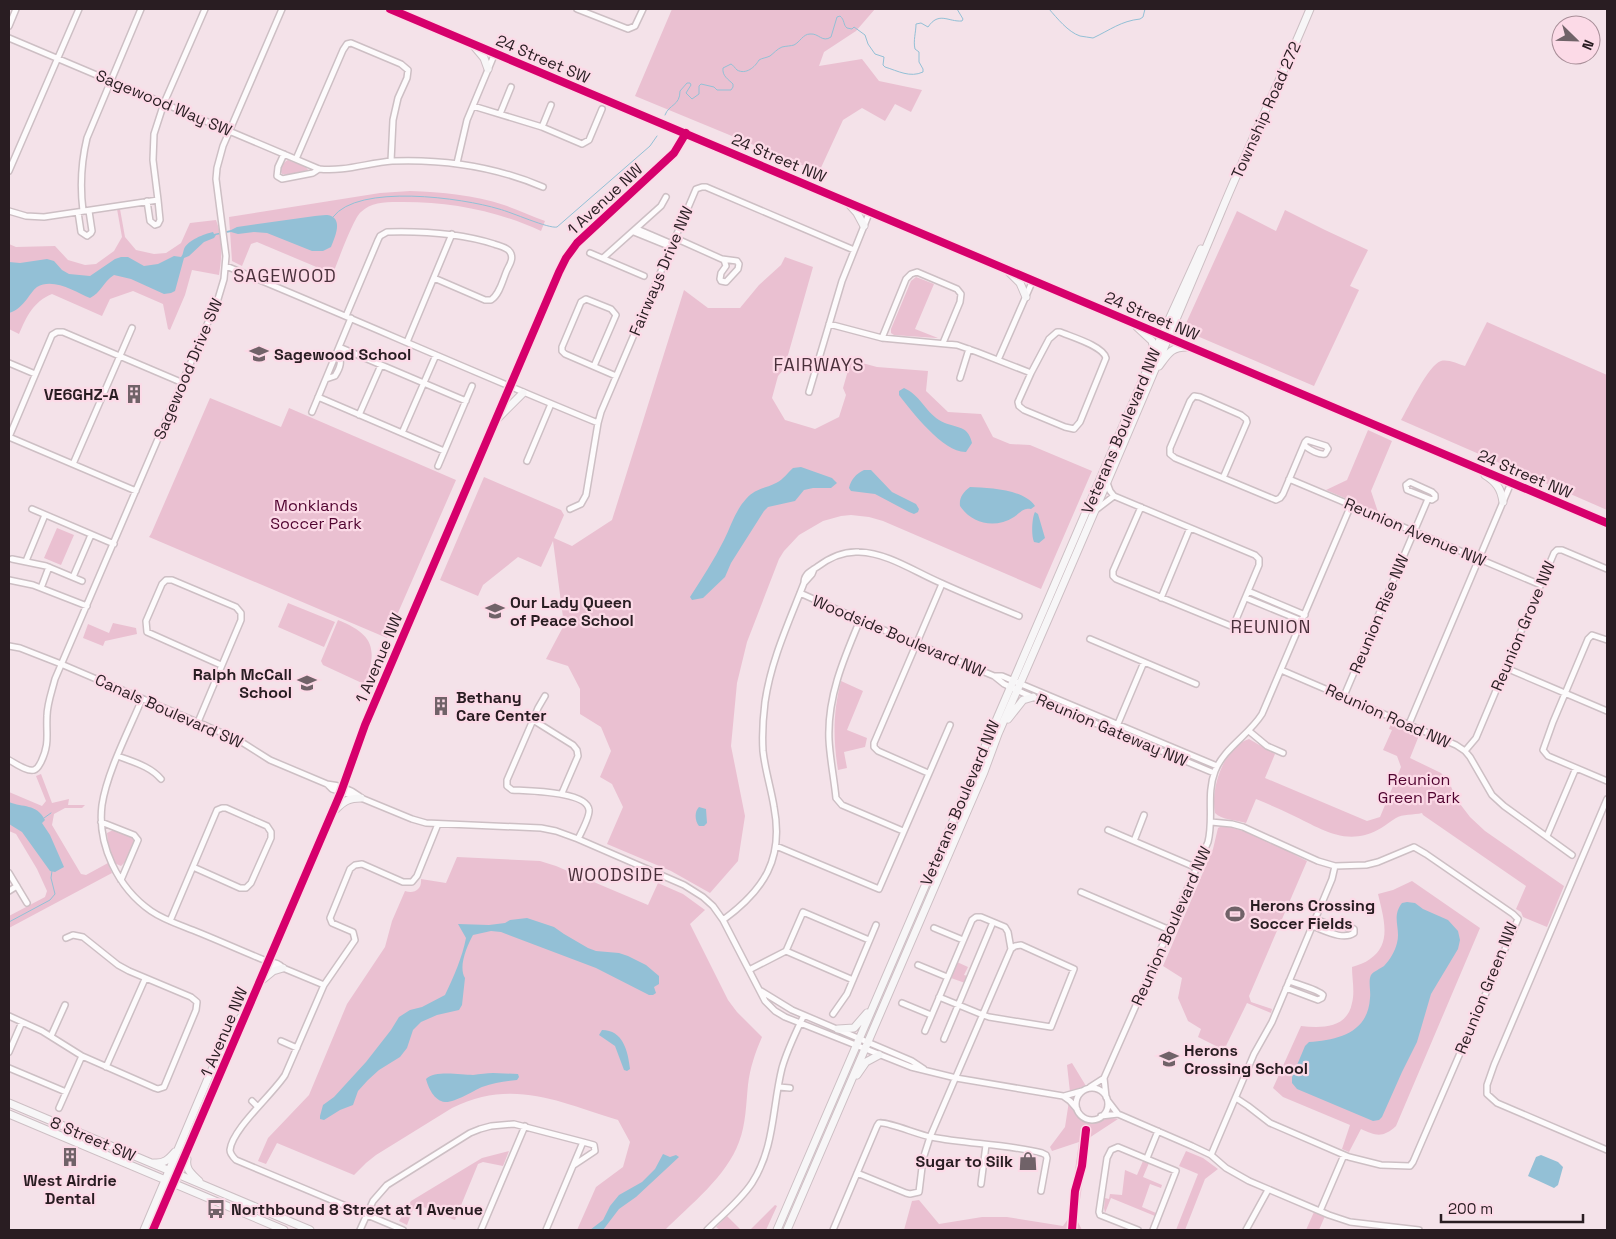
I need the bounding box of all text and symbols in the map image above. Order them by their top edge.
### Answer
north arrow [1551,15,1601,65]
street label: 24 Street SW [493,30,593,88]
text: N [1578,37,1598,53]
street label: Township Road 272 [1226,38,1306,182]
street label: Sagewood Way SW [93,65,235,141]
street label: 24 Street NW [728,129,830,187]
street label: 1 Avenue NW [563,159,647,239]
street label: Fairways Drive NW [624,203,698,339]
district label: SAGEWOOD [233,264,337,287]
street label: 24 Street NW [1101,287,1203,345]
street label: Sagewood Drive SW [149,295,227,443]
school or university icon: Sagewood School [248,343,270,365]
place label: Sagewood School [274,344,411,365]
street label: Veterans Boulevard NW [1077,345,1165,517]
district label: FAIRWAYS [774,353,864,376]
building icon: VE6GHZ-A [123,383,145,405]
place label: VE6GHZ-A [44,384,119,405]
street label: 24 Street NW [1474,445,1576,503]
street label: Reunion Avenue NW [1341,493,1489,571]
park label: Monklands Soccer Park [270,495,362,534]
street label: Reunion Rise NW [1344,551,1414,677]
street label: Reunion Grove NW [1486,558,1560,694]
street label: Woodside Boulevard NW [809,590,989,682]
place label: Our Lady Queen of Peace School [510,592,634,631]
school or university icon: Our Lady Queen of Peace School [484,600,506,622]
street label: 1 Avenue NW [351,610,407,706]
district label: REUNION [1231,615,1311,638]
place label: Ralph McCall School [193,664,292,703]
street label: Canals Boulevard SW [92,669,246,753]
school or university icon: Ralph McCall School [296,672,318,694]
street label: Reunion Road NW [1322,679,1454,753]
place label: Bethany Care Center [456,687,547,726]
street label: Reunion Gateway NW [1033,689,1191,771]
building icon: Bethany Care Center [430,695,452,717]
street label: Veterans Boulevard NW [916,717,1004,889]
park label: Reunion Green Park [1378,769,1461,808]
street label: Reunion Boulevard NW [1126,843,1216,1009]
district label: WOODSIDE [568,863,664,886]
place label: Herons Crossing Soccer Fields [1250,895,1375,934]
sports icon: Herons Crossing Soccer Fields [1224,903,1246,925]
street label: Reunion Green NW [1450,919,1522,1057]
street label: 1 Avenue NW [196,984,252,1080]
place label: Herons Crossing School [1184,1040,1308,1079]
school or university icon: Herons Crossing School [1158,1048,1180,1070]
street label: 8 Street SW [47,1112,139,1166]
building icon: West Airdrie Dental [59,1146,81,1168]
shop icon: Sugar to Silk [1017,1150,1039,1172]
place label: Sugar to Silk [915,1151,1013,1172]
place label: West Airdrie Dental [23,1170,117,1209]
scale bar [1441,1192,1584,1224]
bus stop icon: Northbound 8 Street at 1 Avenue [205,1198,227,1220]
place label: Northbound 8 Street at 1 Avenue [231,1199,483,1220]
text: 200 m [1448,1199,1493,1218]

